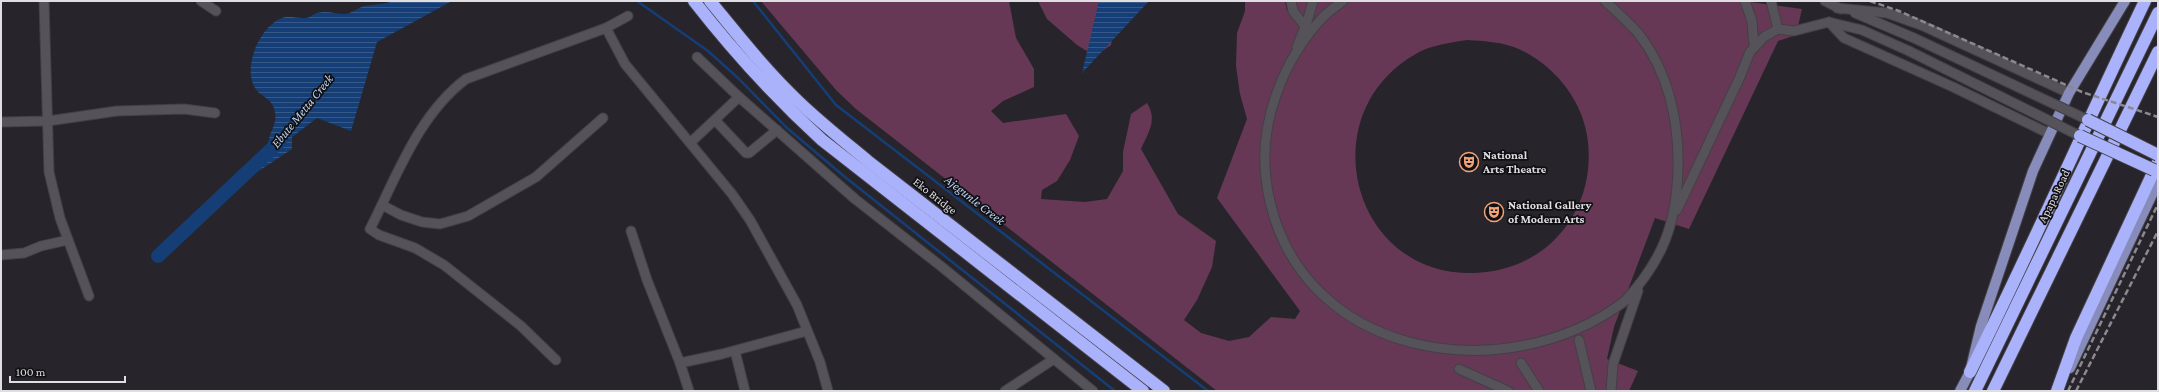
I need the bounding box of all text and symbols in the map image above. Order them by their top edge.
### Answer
water label: Ebute Metta Creek [268,70,337,151]
place label: National Arts Theatre [1482,148,1547,176]
theatre icon: National Arts Theatre [1458,151,1480,173]
street label: Apapa Road [2035,167,2073,225]
water label: Ajegunle Creek [940,171,1009,230]
street label: Eko Bridge [910,175,960,217]
place label: National Gallery of Modern Arts [1508,198,1592,226]
theatre icon: National Gallery of Modern Arts [1483,201,1505,223]
scale bar [10,358,125,384]
text: 100 m [16,365,46,379]

